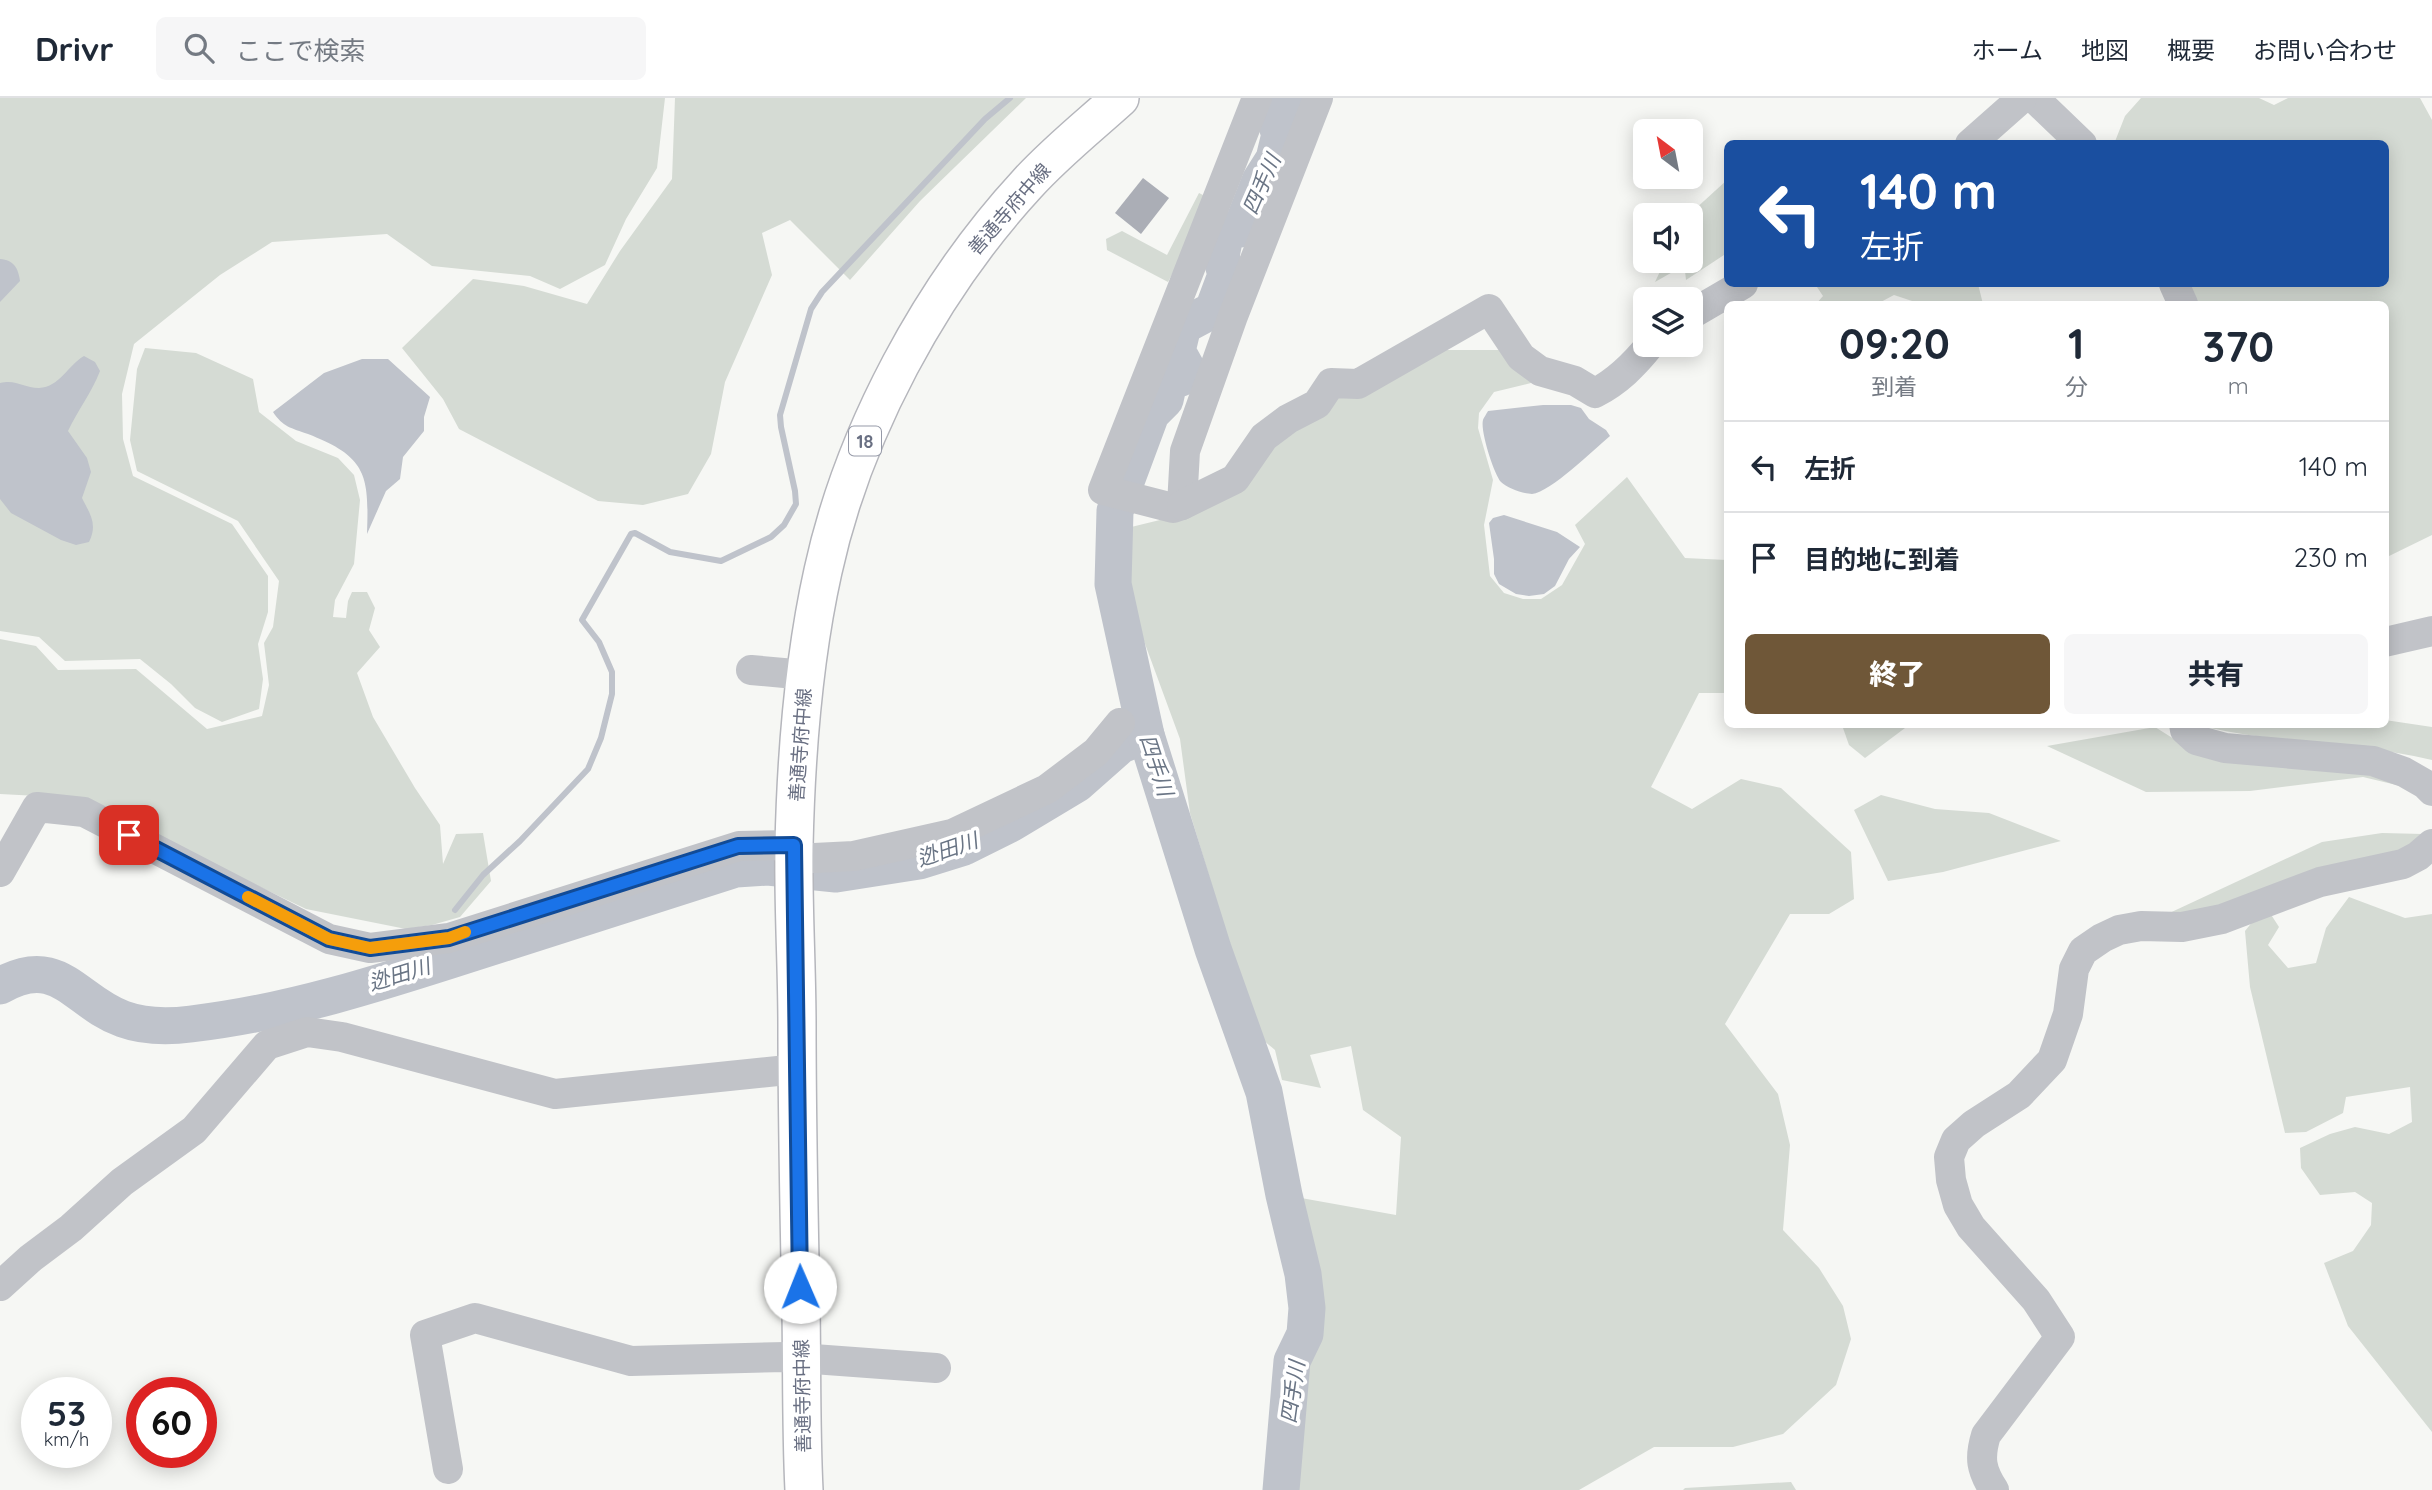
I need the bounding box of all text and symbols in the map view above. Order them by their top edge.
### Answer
search box [156,17,646,80]
text: Drivr [35,28,114,69]
icon: search [180,29,218,67]
text: ここで検索 [236,34,366,67]
text: ホーム [1972,35,2043,65]
text: 地図 [2081,35,2129,65]
text: 概要 [2167,35,2215,65]
text: お問い合わせ [2253,35,2397,65]
north arrow [1633,119,1703,189]
map controls [1633,119,1703,357]
water label: 四手川 [1236,148,1287,218]
street label: 善通寺府中線 [963,158,1055,260]
text: 140 m [1860,160,1997,221]
icon: left [1745,168,1836,259]
button: sound [1633,203,1703,273]
text: 左折 [1860,226,1924,266]
button: layers [1633,287,1703,357]
text: 09:20 [1839,317,1950,370]
text: 1 [2068,317,2084,370]
text: 370 [2203,320,2274,373]
text: m [2228,371,2249,400]
text: 到着 [1871,372,1917,401]
text: 分 [2065,372,2088,401]
road number: 18 [849,426,881,456]
icon: left [1745,448,1783,486]
text: 140 m [2299,450,2368,483]
text: 左折 [1804,452,1856,485]
icon: arrive [1745,539,1783,577]
text: 230 m [2294,541,2368,574]
text: 目的地に到着 [1804,543,1960,576]
button: 終了 [1745,634,2050,714]
button: 共有 [2064,634,2368,714]
street label: 善通寺府中線 [784,687,816,803]
water label: 四手川 [1135,731,1180,801]
pin [99,805,159,865]
icon: arrive [110,816,148,854]
water label: 迯田川 [913,826,983,872]
water label: 迯田川 [365,952,435,996]
position arrow [763,1250,837,1324]
street label: 善通寺府中線 [789,1339,815,1453]
water label: 四手川 [1275,1357,1310,1425]
speed limit sign: 60 [126,1377,217,1468]
text: 53 [47,1391,86,1435]
text: km/h [44,1428,89,1451]

